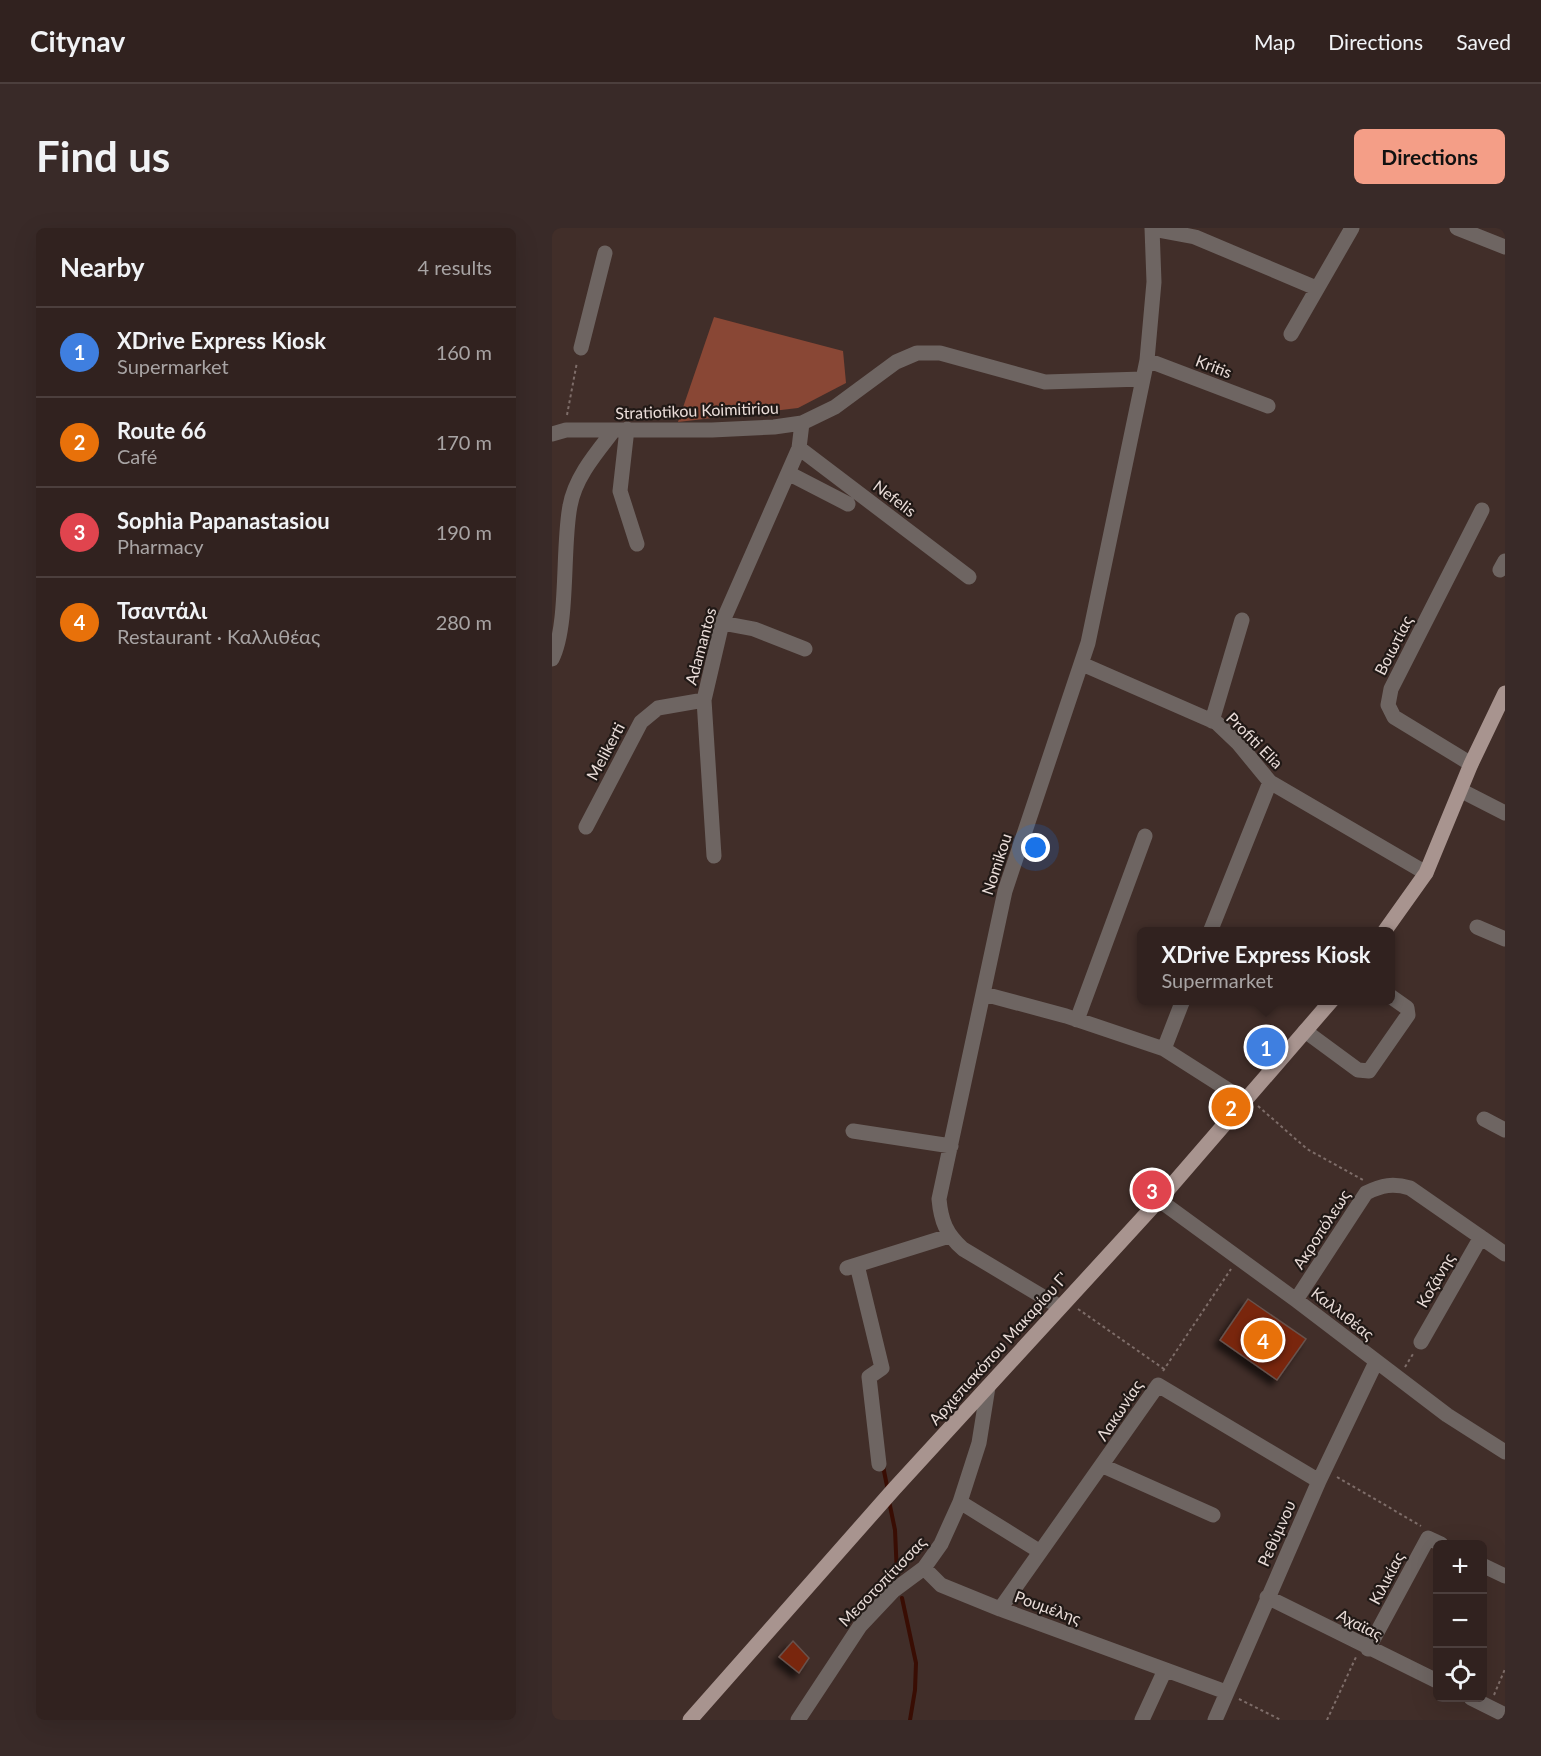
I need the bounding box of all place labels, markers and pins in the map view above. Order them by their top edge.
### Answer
pin: 1 [1246,1024,1286,1070]
pin: 2 [1212,1084,1250,1130]
pin: 3 [1132,1168,1172,1212]
pin: 4 [1244,1318,1282,1362]

